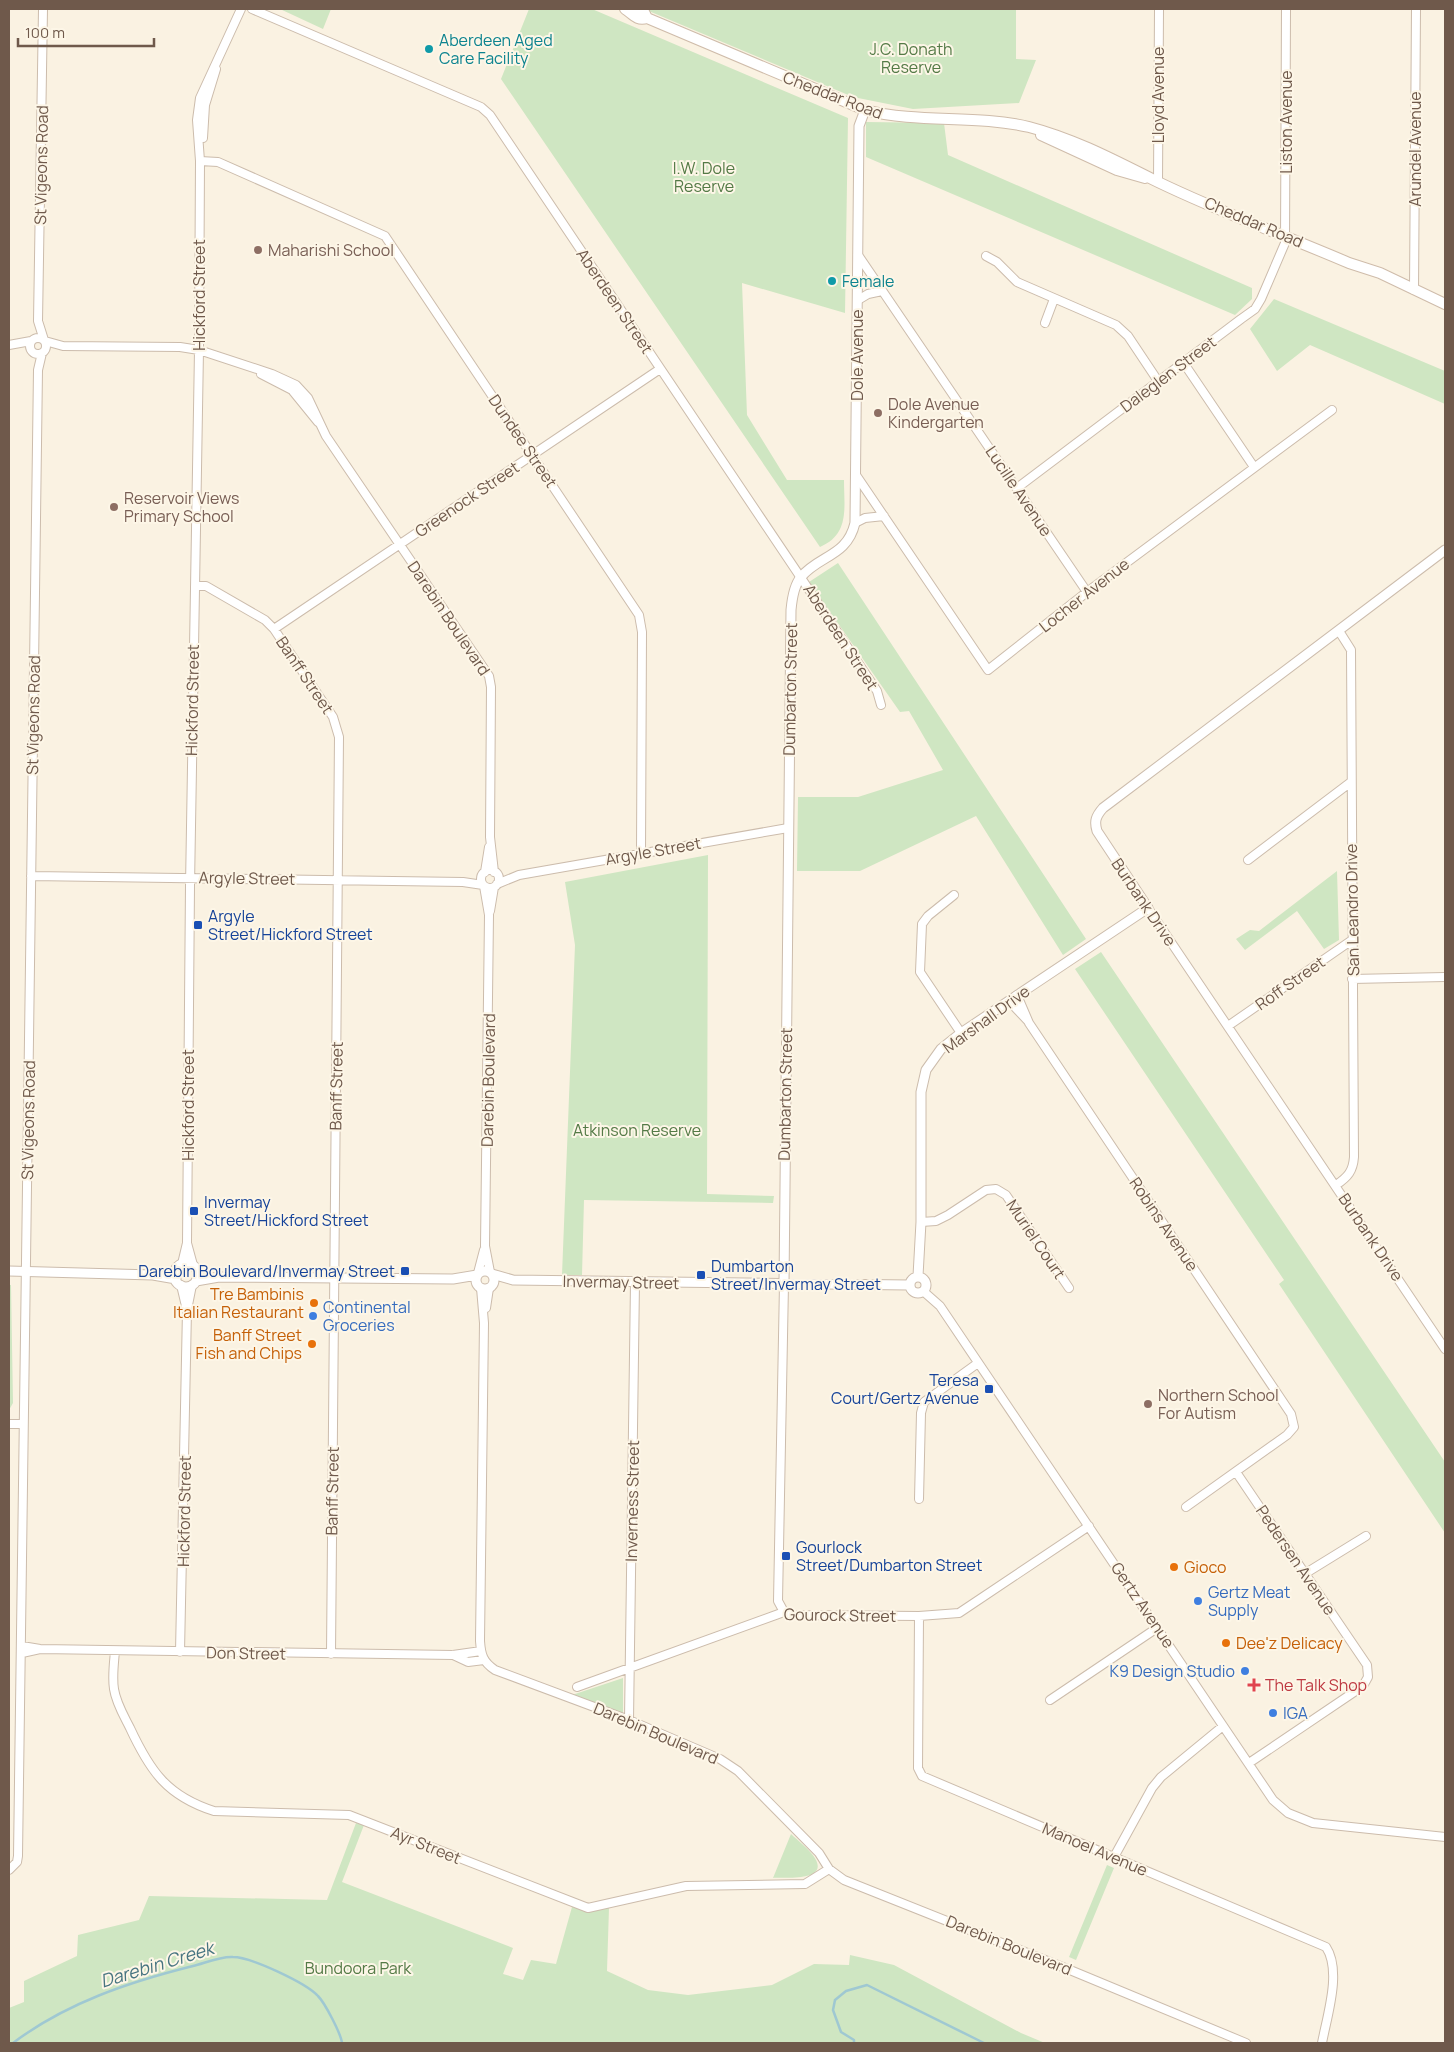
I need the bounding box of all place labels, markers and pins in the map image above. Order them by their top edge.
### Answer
place label: Aberdeen Aged Care Facility [439,29,553,69]
marker: Aberdeen Aged Care Facility [423,43,435,55]
place label: Maharishi School [268,239,394,261]
marker: Maharishi School [252,244,264,256]
place label: Female [842,270,894,292]
marker: Female [826,275,838,287]
place label: Dole Avenue Kindergarten [888,393,984,433]
marker: Dole Avenue Kindergarten [872,407,884,419]
place label: Reservoir Views Primary School [124,487,239,527]
marker: Reservoir Views Primary School [108,501,120,513]
place label: Argyle Street/Hickford Street [208,905,373,945]
marker: Argyle Street/Hickford Street [192,919,204,931]
place label: Invermay Street/Hickford Street [204,1191,369,1231]
marker: Invermay Street/Hickford Street [188,1205,200,1217]
place label: Dumbarton Street/Invermay Street [711,1255,881,1295]
place label: Darebin Boulevard/Invermay Street [138,1260,395,1282]
marker: Darebin Boulevard/Invermay Street [399,1265,411,1277]
marker: Dumbarton Street/Invermay Street [695,1269,707,1281]
place label: Tre Bambinis Italian Restaurant [173,1283,304,1323]
place label: Continental Groceries [323,1296,411,1336]
marker: Tre Bambinis Italian Restaurant [308,1297,320,1309]
marker: Continental Groceries [307,1310,319,1322]
place label: Banff Street Fish and Chips [196,1324,302,1364]
marker: Banff Street Fish and Chips [306,1338,318,1350]
place label: Teresa Court/Gertz Avenue [831,1369,979,1409]
marker: Teresa Court/Gertz Avenue [983,1383,995,1395]
place label: Northern School For Autism [1158,1384,1279,1424]
marker: Northern School For Autism [1142,1398,1154,1410]
place label: Gourlock Street/Dumbarton Street [796,1536,982,1576]
marker: Gourlock Street/Dumbarton Street [780,1550,792,1562]
place label: Gioco [1184,1556,1227,1578]
marker: Gioco [1168,1561,1180,1573]
place label: Gertz Meat Supply [1208,1581,1290,1621]
marker: Gertz Meat Supply [1192,1595,1204,1607]
place label: Dee'z Delicacy [1236,1632,1343,1654]
marker: Dee'z Delicacy [1220,1637,1232,1649]
place label: K9 Design Studio [1110,1660,1235,1682]
marker: K9 Design Studio [1239,1665,1251,1677]
place label: The Talk Shop [1265,1674,1367,1696]
marker: The Talk Shop [1247,1678,1261,1692]
place label: IGA [1283,1702,1308,1724]
marker: IGA [1267,1707,1279,1719]

